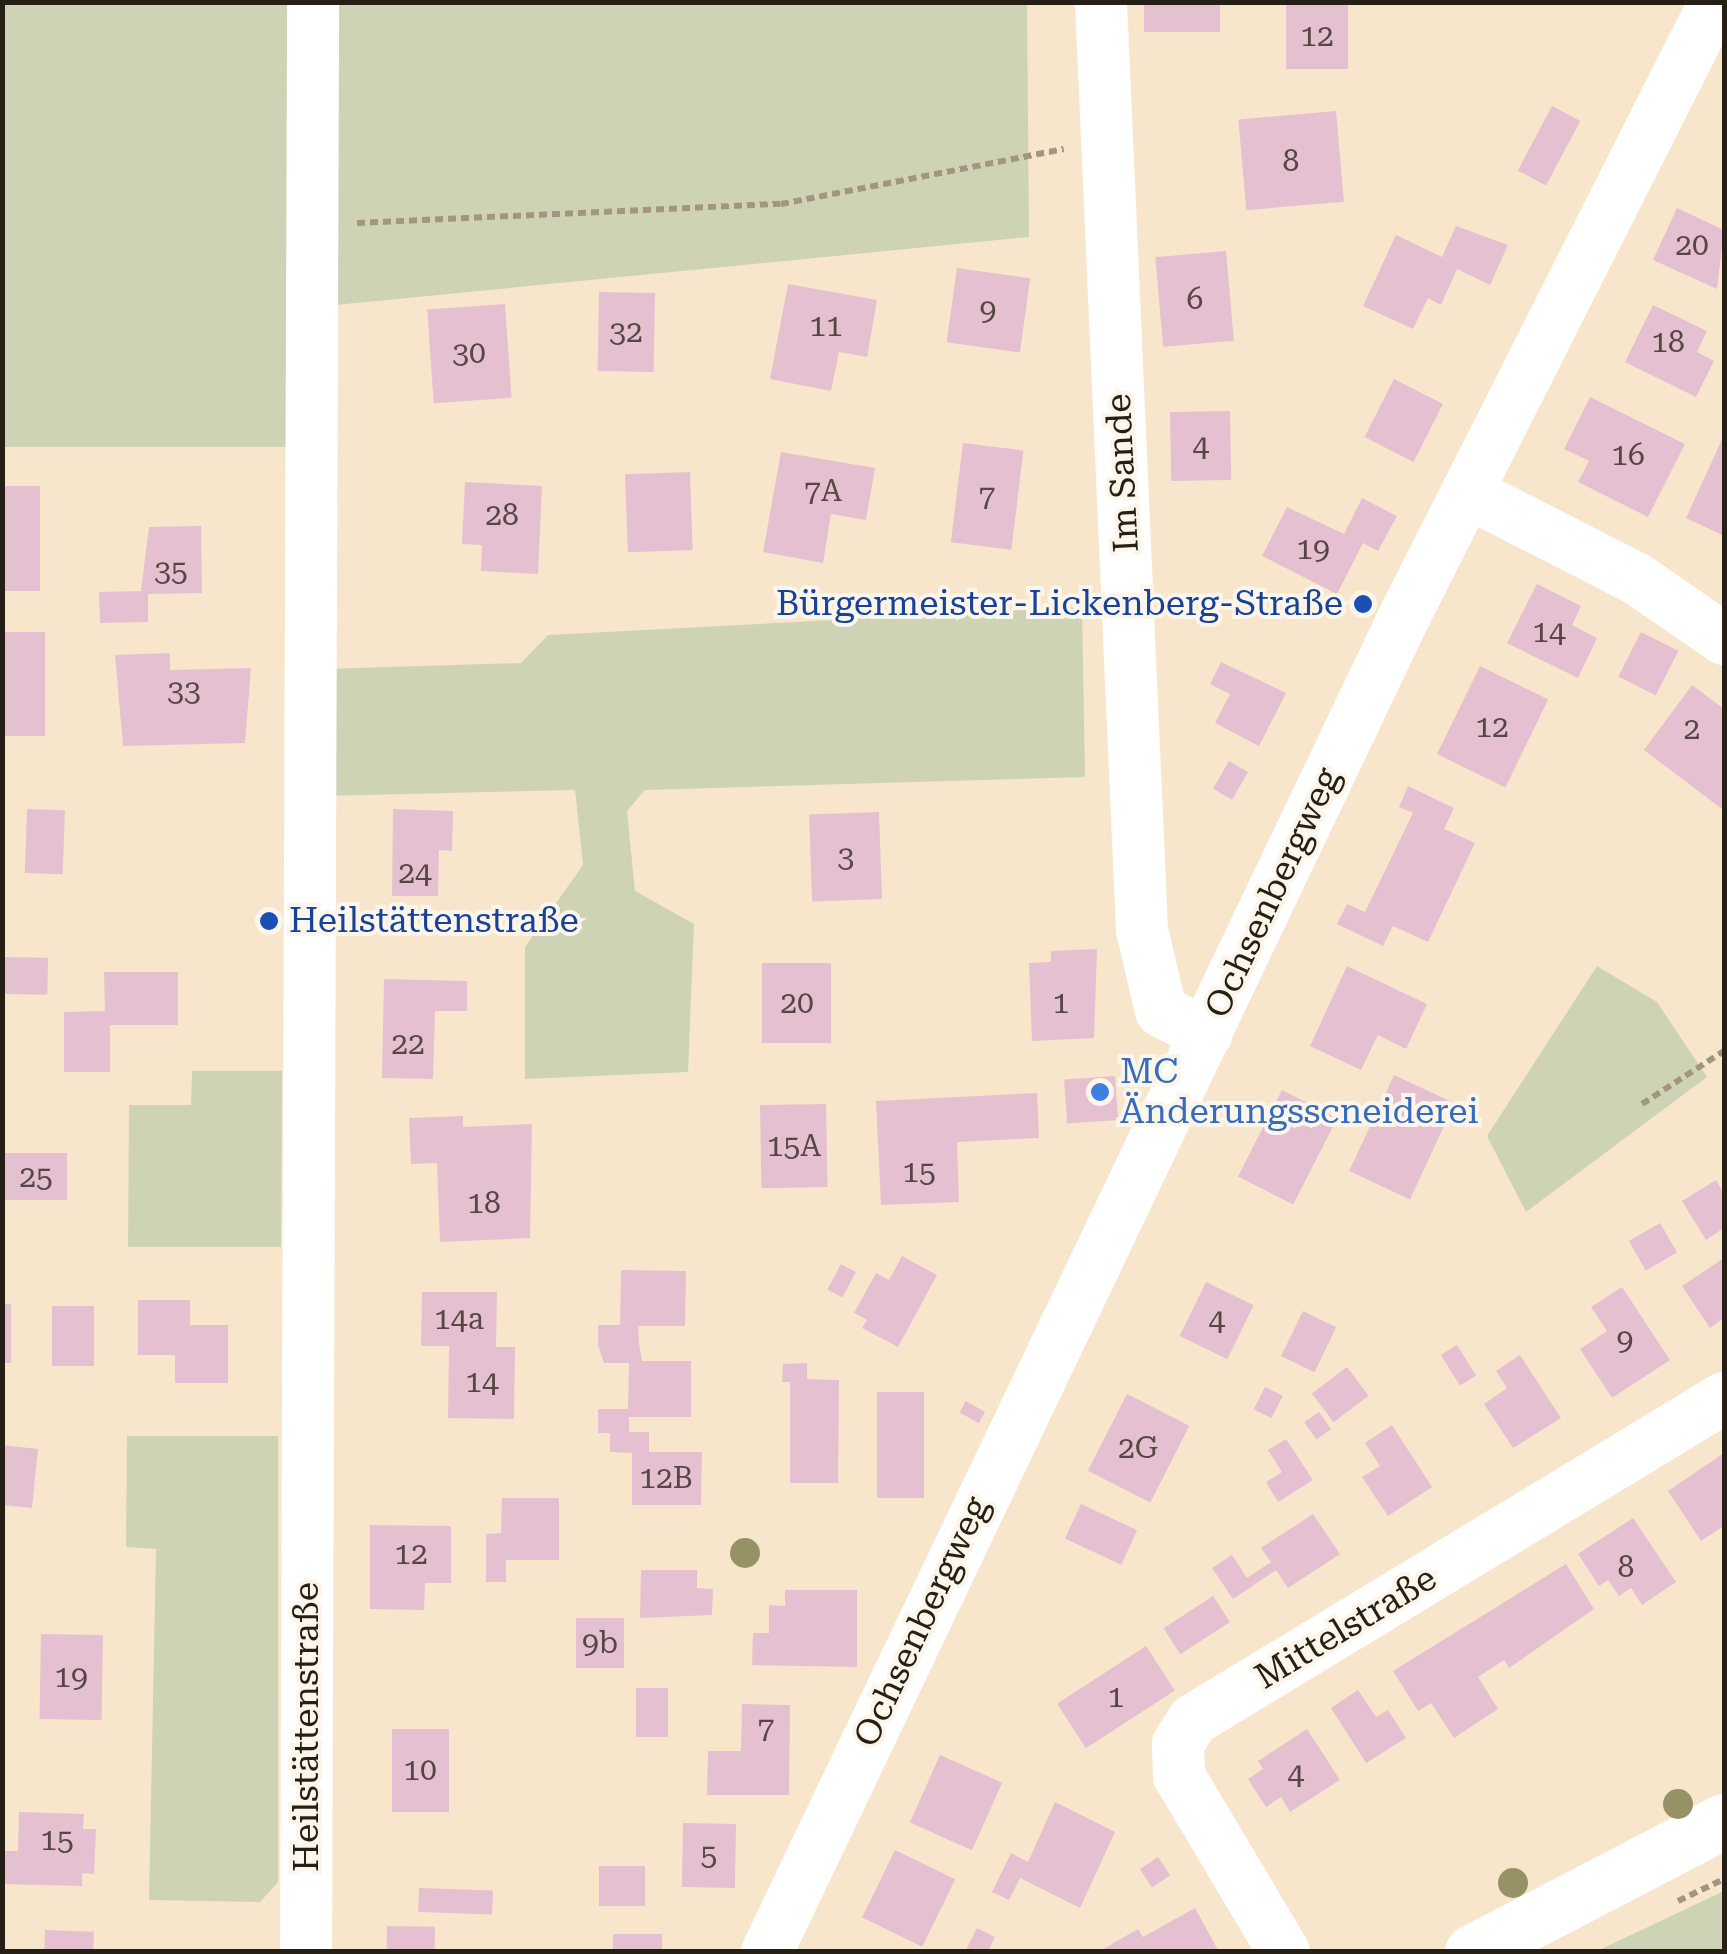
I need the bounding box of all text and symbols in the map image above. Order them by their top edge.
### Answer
house number: 12 [1300,18,1334,54]
house number: 8 [1283,143,1299,179]
house number: 20 [1675,227,1709,263]
house number: 6 [1187,281,1203,317]
house number: 9 [980,292,996,328]
house number: 11 [809,308,843,344]
house number: 32 [609,314,643,350]
house number: 18 [1651,324,1685,360]
house number: 30 [452,335,486,371]
street label: Im Sande [1098,392,1148,554]
house number: 4 [1193,428,1209,464]
house number: 16 [1611,437,1645,473]
house number: 7A [804,473,842,509]
house number: 7 [979,478,995,514]
house number: 28 [485,497,519,533]
house number: 19 [1296,531,1330,567]
house number: 35 [154,553,188,589]
place label: Bürgermeister-Lickenberg-Straße [776,583,1343,625]
marker: Bürgermeister-Lickenberg-Straße [1352,593,1374,615]
house number: 14 [1532,614,1566,650]
house number: 33 [167,673,201,709]
house number: 12 [1475,709,1509,745]
house number: 2 [1684,711,1700,747]
street label: Ochsenbergweg [1197,761,1349,1025]
house number: 3 [838,839,854,875]
house number: 24 [398,855,432,891]
place label: Heilstättenstraße [289,900,579,942]
marker: Heilstättenstraße [258,910,280,932]
house number: 20 [780,985,814,1021]
house number: 1 [1053,985,1069,1021]
house number: 22 [391,1026,425,1062]
place label: MC Änderungsscneiderei [1120,1051,1479,1133]
marker: MC Änderungsscneiderei [1089,1081,1111,1103]
house number: 15A [767,1128,821,1164]
house number: 15 [902,1154,936,1190]
house number: 25 [19,1159,53,1195]
house number: 18 [467,1185,501,1221]
house number: 14a [434,1301,484,1337]
house number: 4 [1209,1302,1225,1338]
house number: 9 [1617,1322,1633,1358]
house number: 14 [465,1364,499,1400]
house number: 2G [1118,1430,1158,1466]
house number: 12B [639,1460,693,1496]
street label: Ochsenbergweg [846,1490,998,1754]
house number: 12 [394,1536,428,1572]
house number: 8 [1618,1549,1634,1585]
street label: Mittelstraße [1248,1557,1444,1699]
street label: Heilstättenstraße [286,1582,328,1872]
house number: 9b [582,1625,618,1661]
house number: 19 [54,1659,88,1695]
house number: 1 [1108,1679,1124,1715]
house number: 7 [758,1710,774,1746]
house number: 10 [403,1752,437,1788]
house number: 4 [1288,1756,1304,1792]
house number: 15 [40,1822,74,1858]
house number: 5 [701,1837,717,1873]

